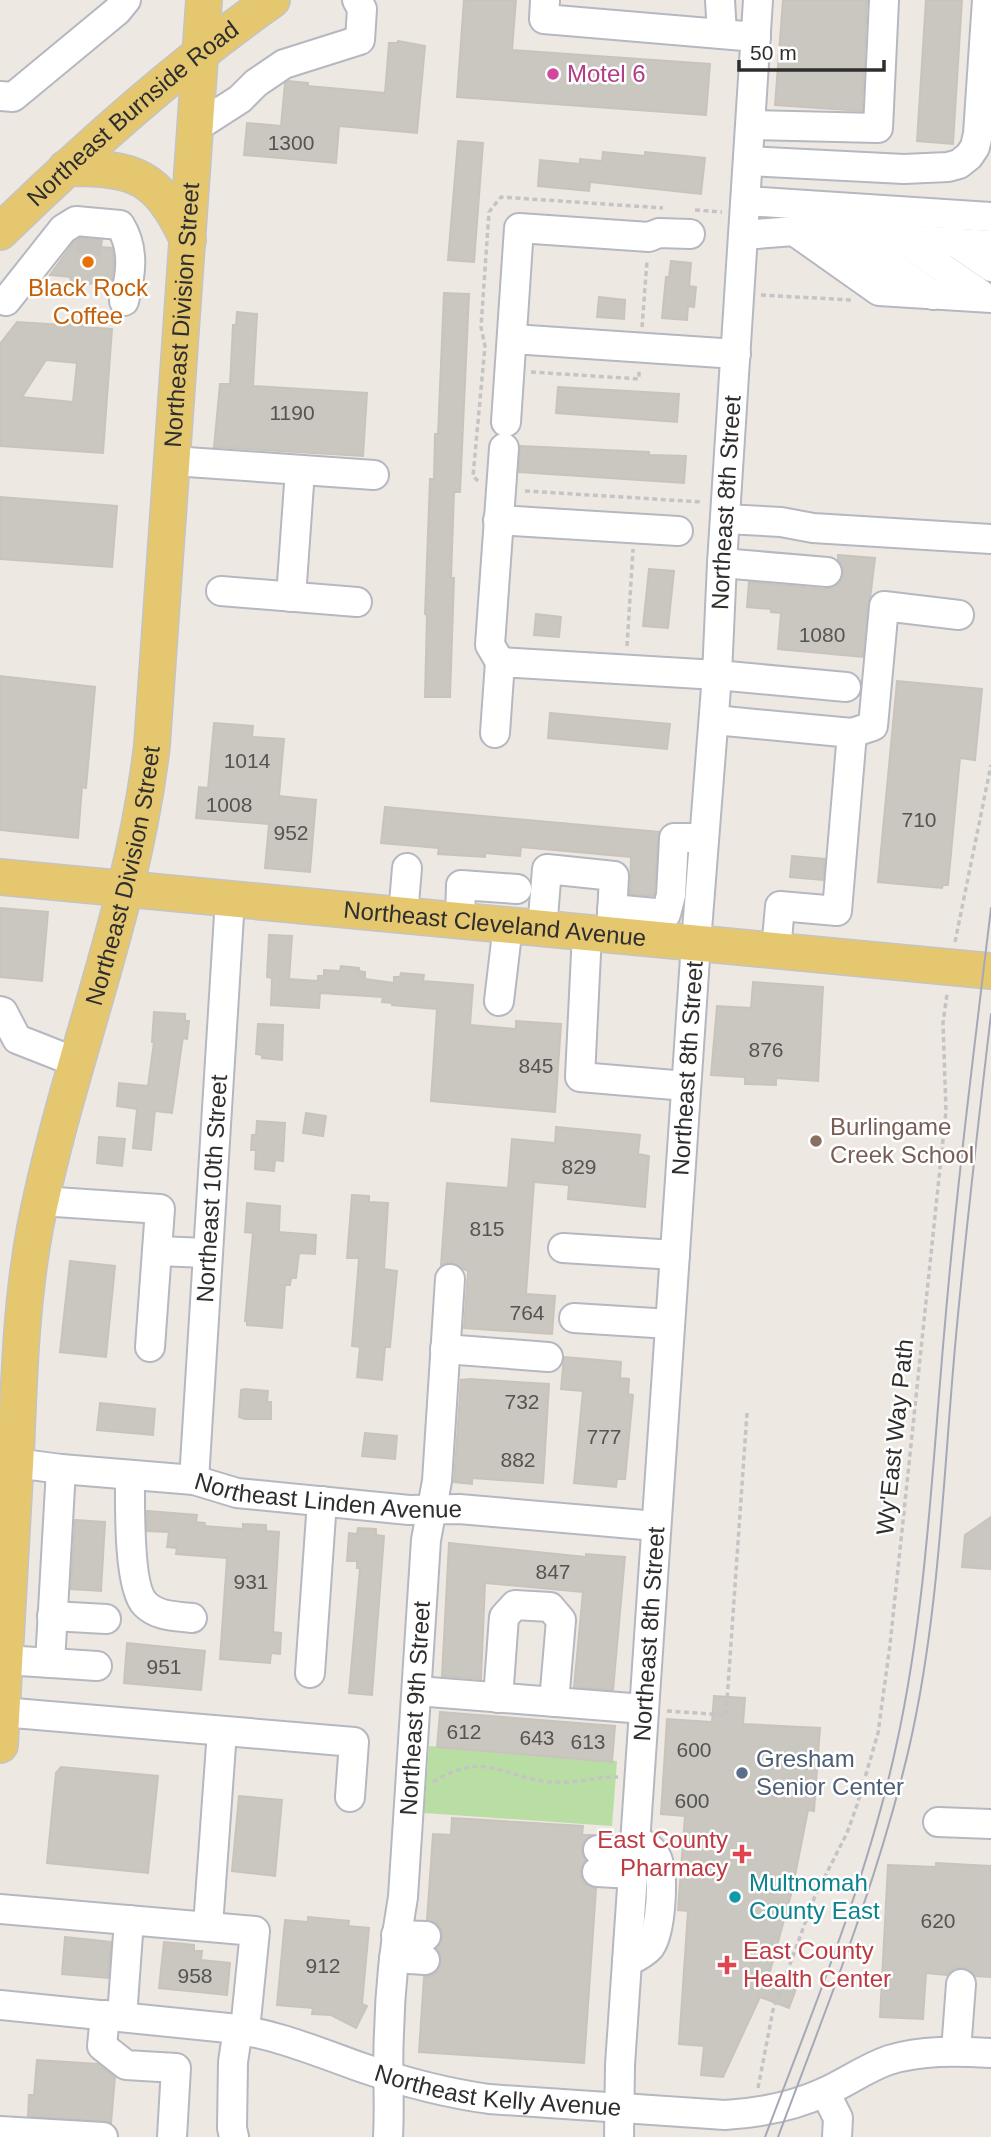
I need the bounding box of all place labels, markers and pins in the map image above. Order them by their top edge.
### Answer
place label: Motel 6 [567,60,646,87]
marker: Motel 6 [545,66,561,82]
marker: Black Rock Coffee [80,254,96,270]
place label: Black Rock Coffee [28,274,149,329]
place label: Burlingame Creek School [830,1113,974,1168]
marker: Burlingame Creek School [808,1133,824,1149]
place label: Gresham Senior Center [756,1745,904,1800]
marker: Gresham Senior Center [734,1765,750,1781]
place label: East County Pharmacy [597,1826,728,1881]
marker: East County Pharmacy [734,1846,750,1862]
place label: Multnomah County East [749,1869,880,1924]
marker: Multnomah County East [727,1889,743,1905]
place label: East County Health Center [743,1937,891,1992]
marker: East County Health Center [717,1955,737,1975]

